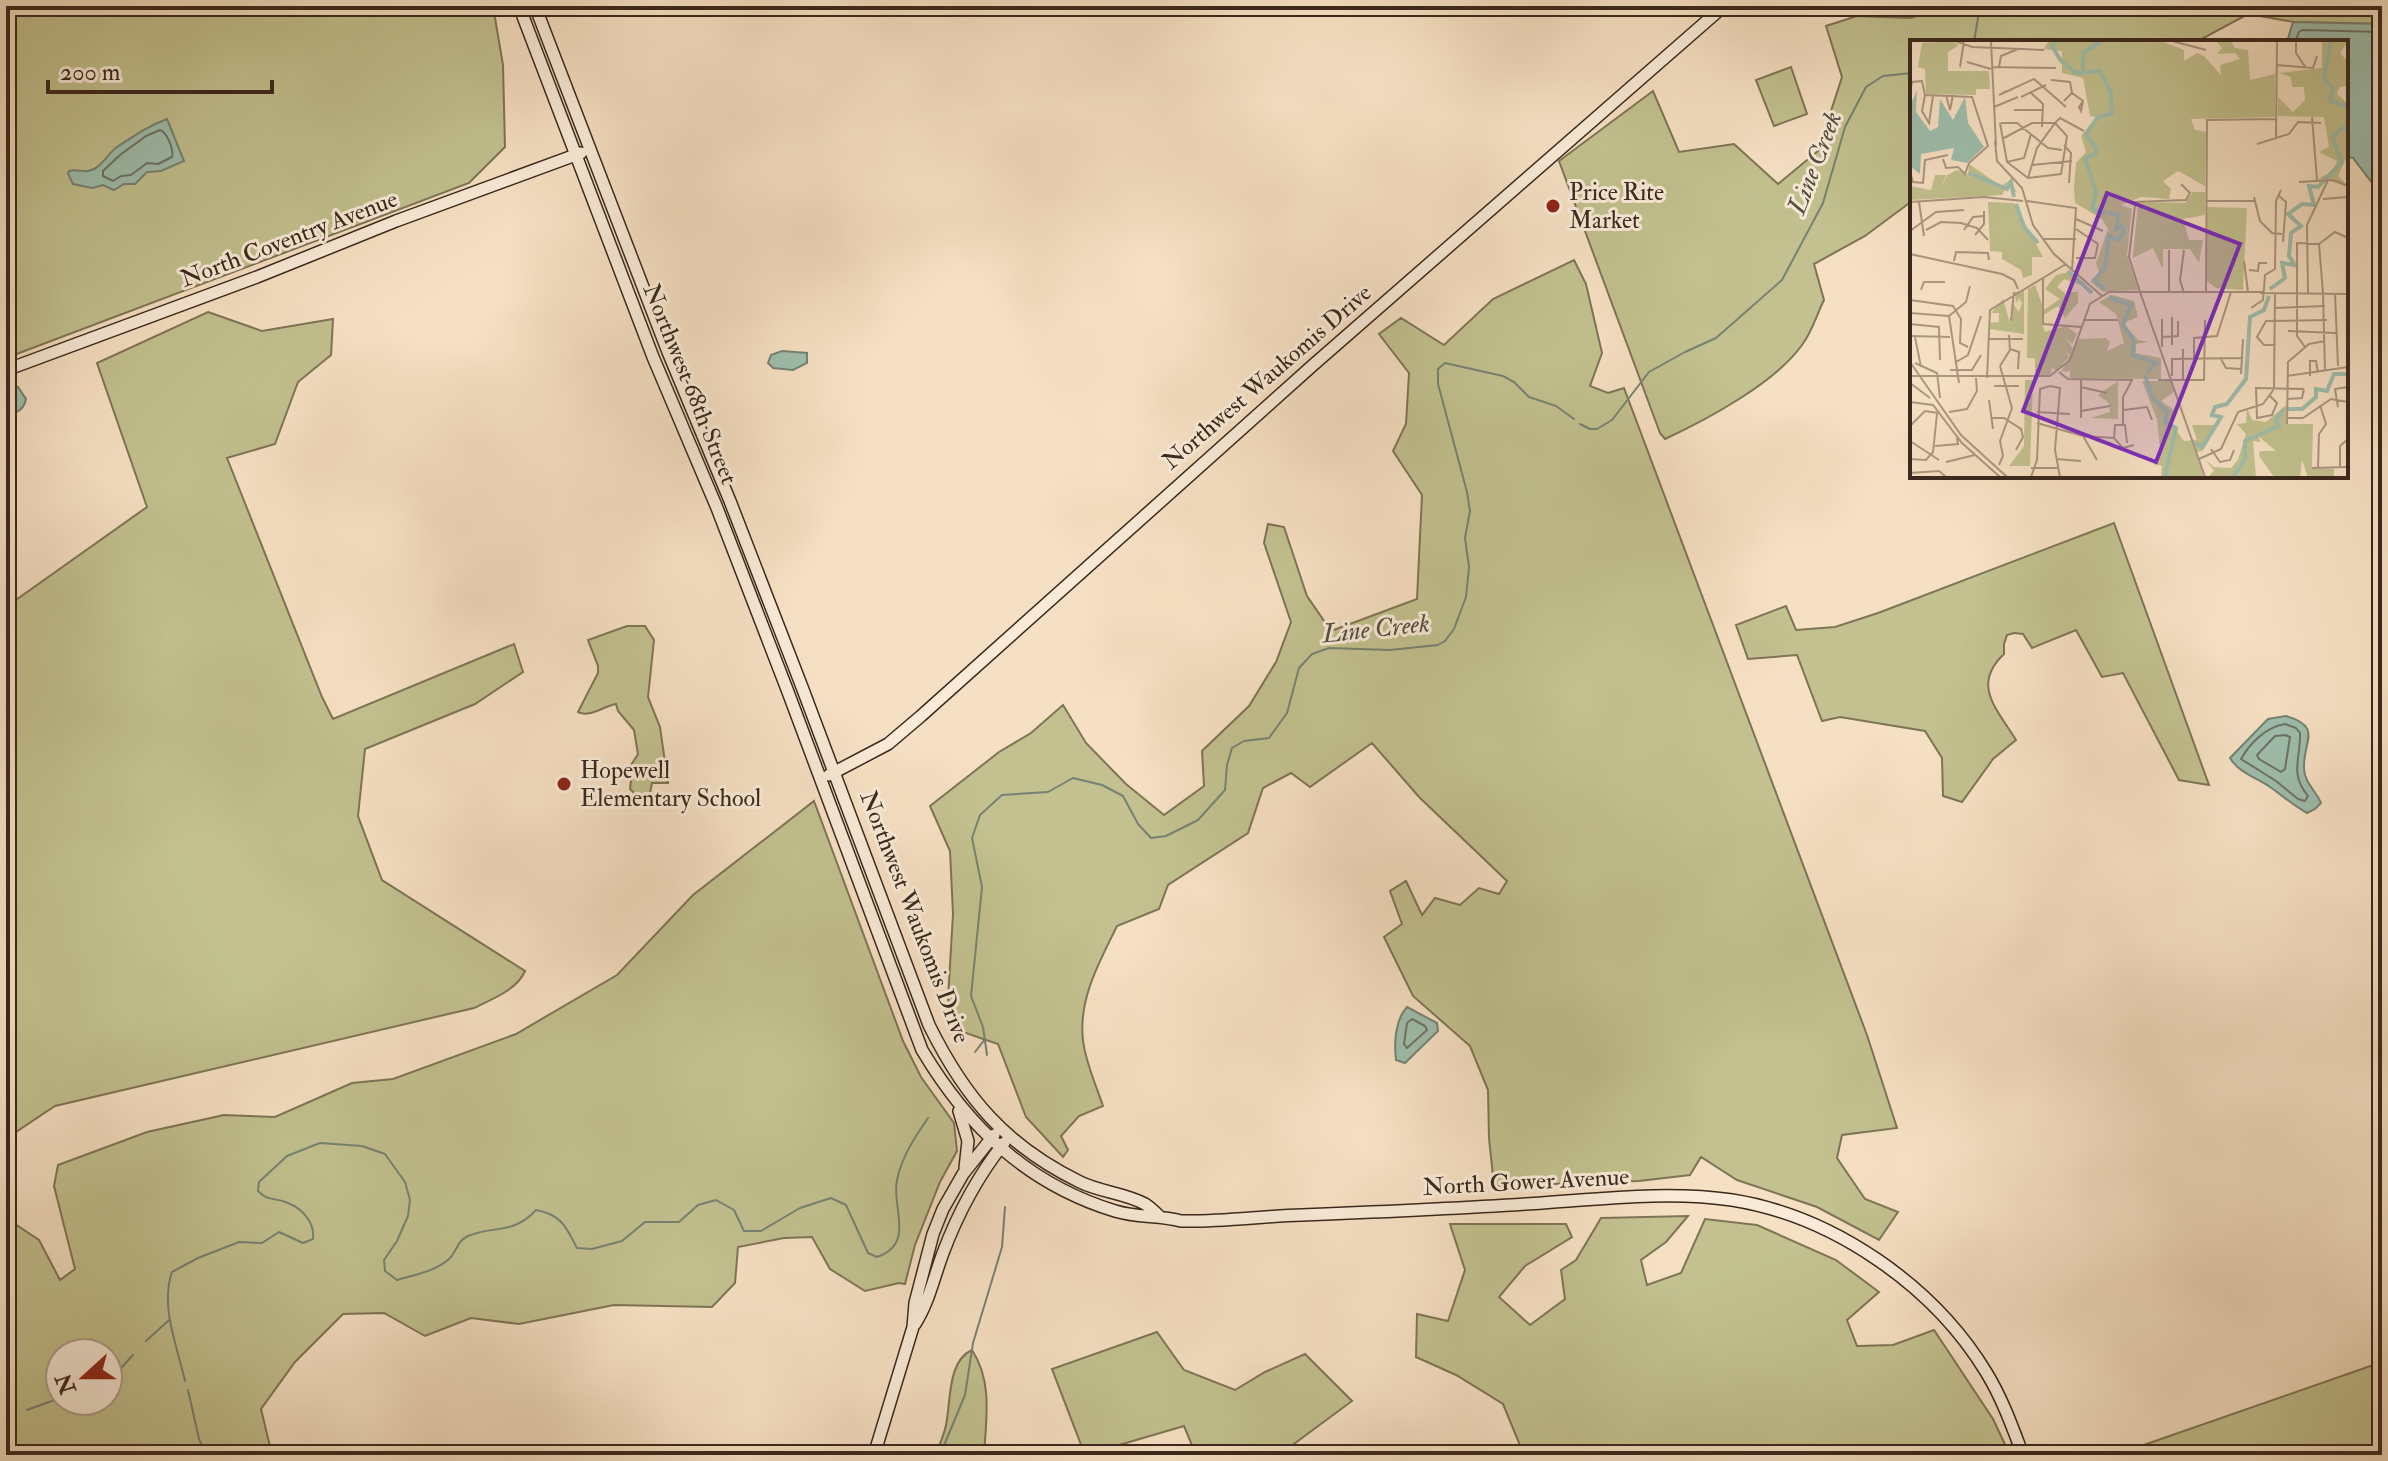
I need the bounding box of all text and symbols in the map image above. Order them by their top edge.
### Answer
inset map [1910,40,2348,478]
scale bar [48,44,272,94]
text: 200 m [60,57,121,88]
water label: Line Creek [1780,107,1849,220]
place label: Price Rite Market [1569,177,1664,236]
street label: North Coventry Avenue [176,183,402,295]
marker: Price Rite Market [1544,197,1562,215]
street label: Northwest Waukomis Drive [1156,277,1378,477]
street label: Northwest 68th Street [636,279,745,489]
water label: Line Creek [1320,607,1431,651]
place label: Hopewell Elementary School [580,755,761,814]
marker: Hopewell Elementary School [555,775,573,793]
street label: Northwest Waukomis Drive [853,786,977,1048]
street label: North Gower Avenue [1422,1161,1630,1203]
north arrow [44,1337,124,1417]
text: N [50,1369,83,1399]

